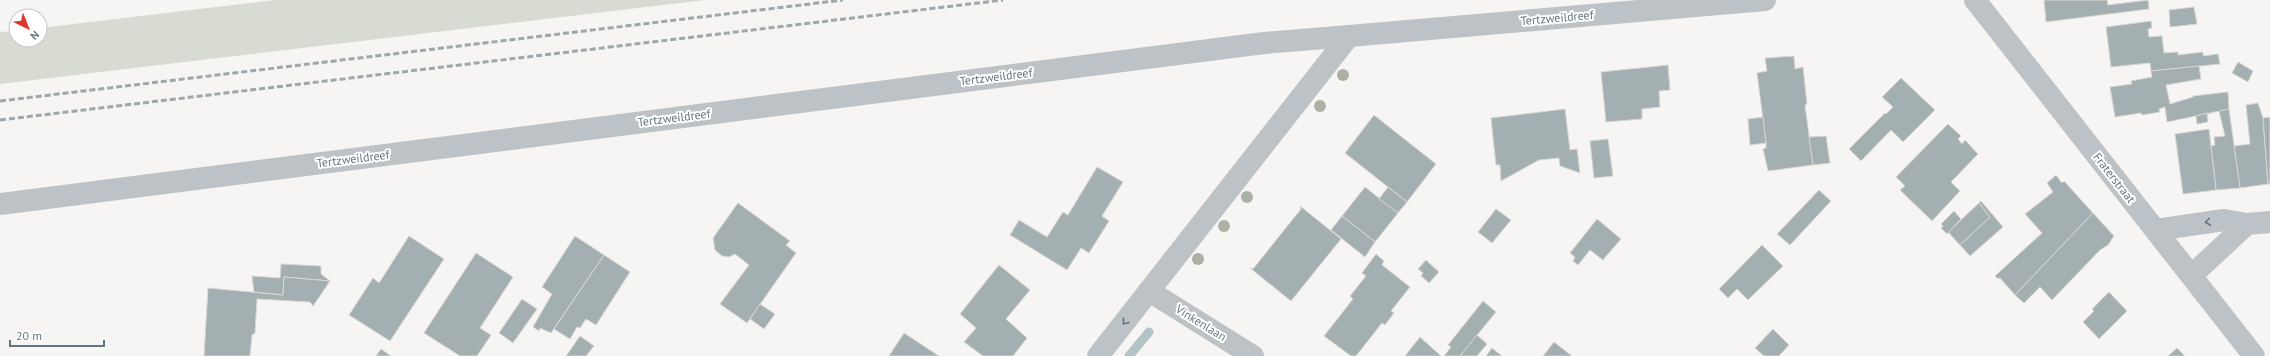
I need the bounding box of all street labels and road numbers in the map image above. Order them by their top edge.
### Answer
street label: Tertzweildreef [1520,7,1595,28]
street label: Tertzweildreef [959,64,1034,88]
street label: Tertzweildreef [637,105,712,129]
street label: Tertzweildreef [316,146,391,170]
street label: Fraterstraat [2090,150,2139,206]
street label: Vinkenlaan [1172,301,1229,344]

